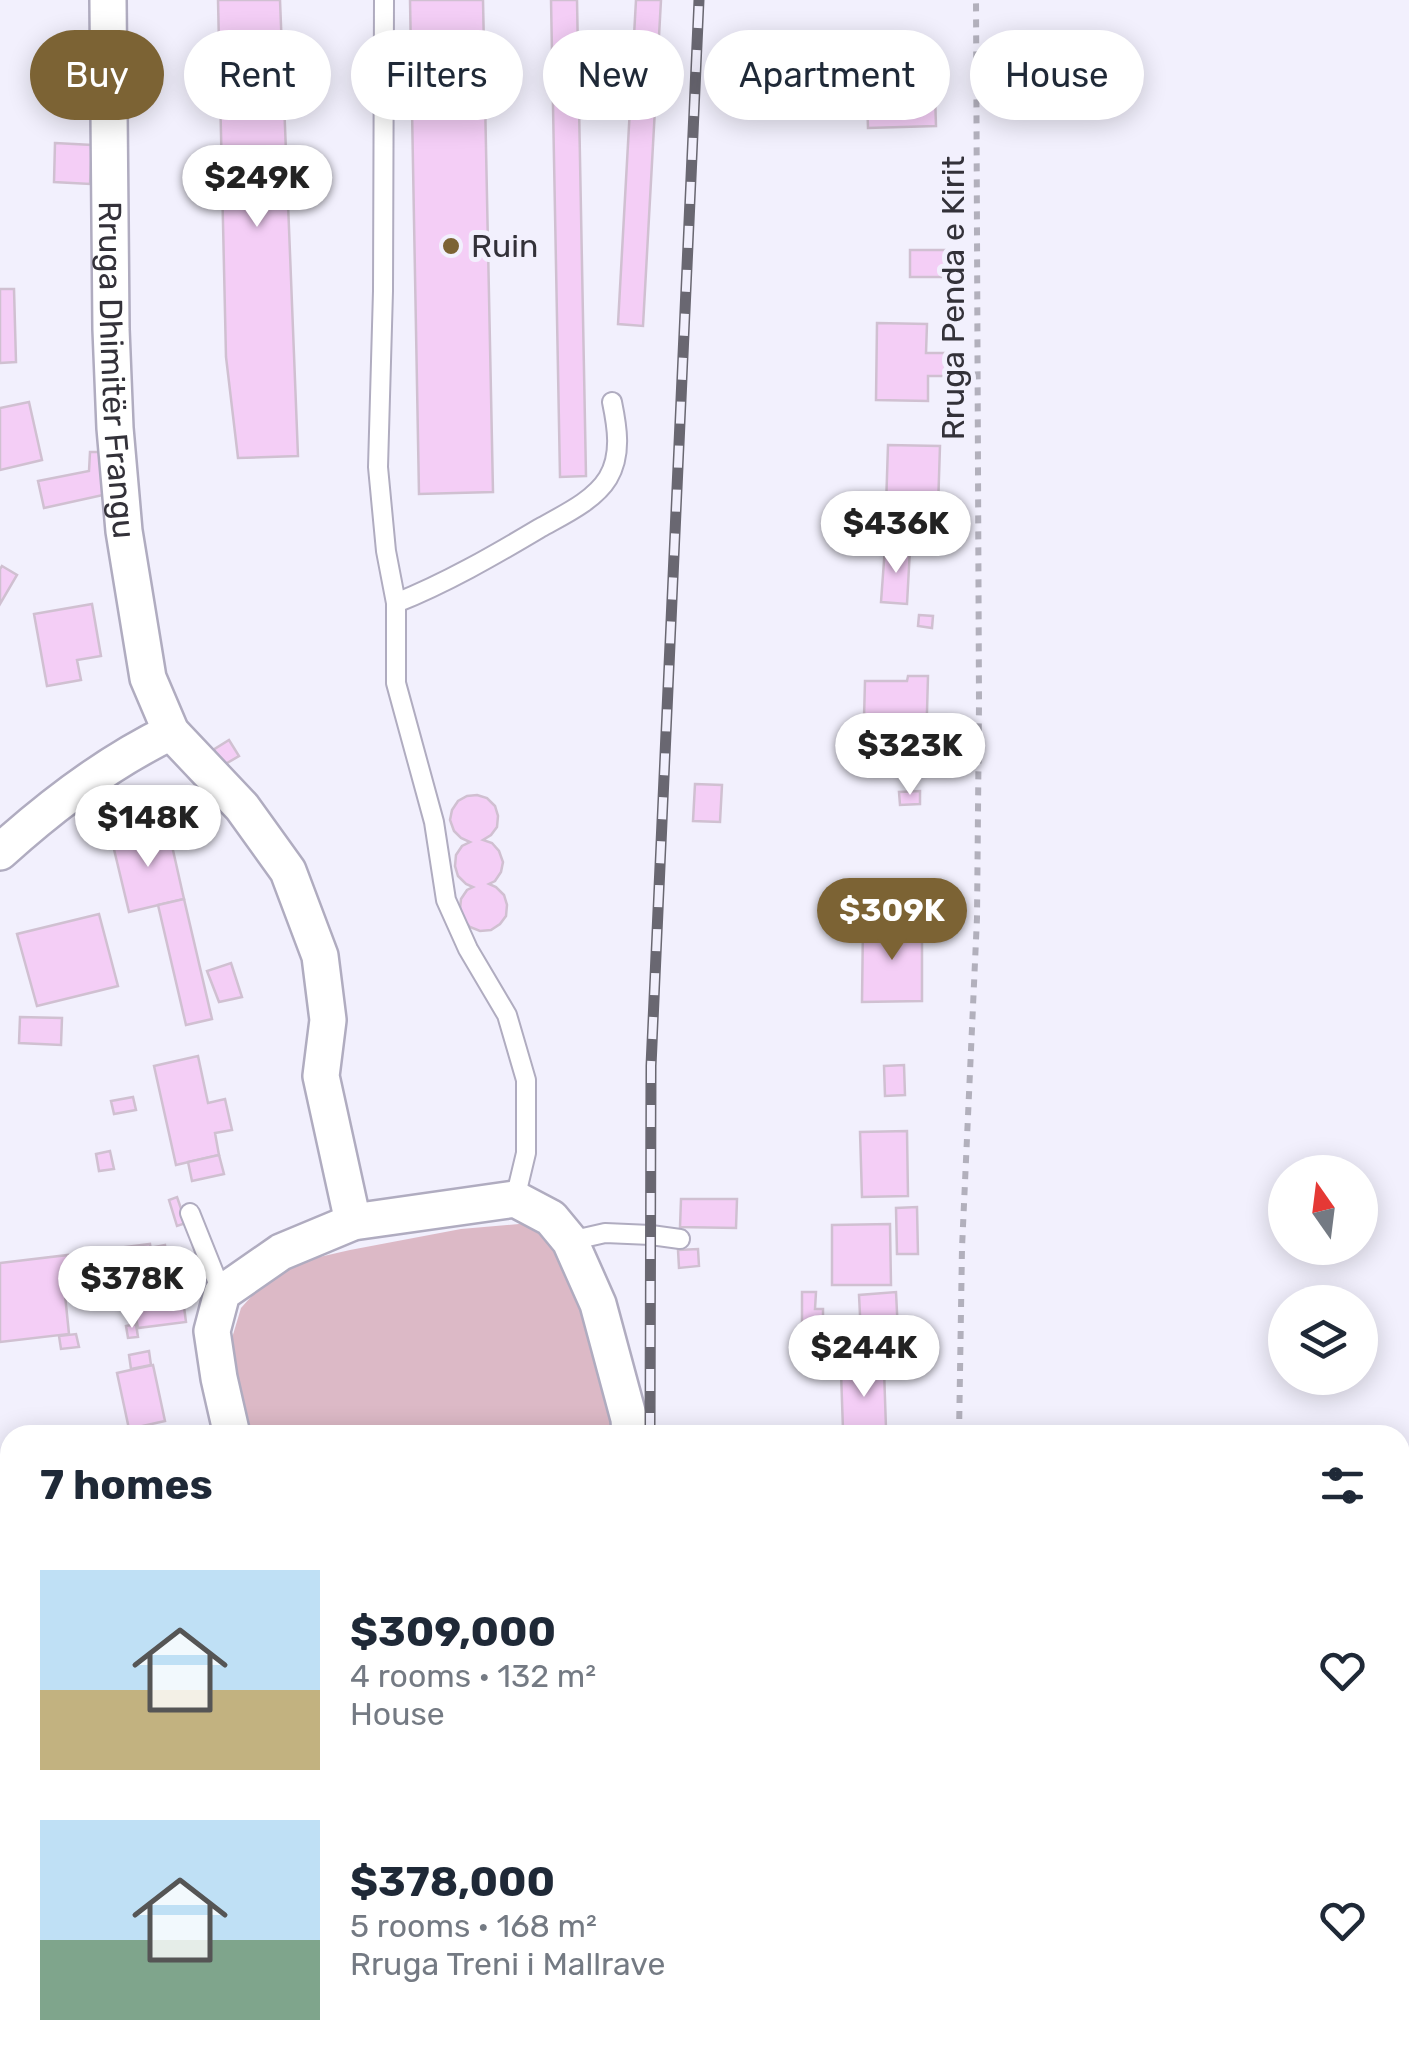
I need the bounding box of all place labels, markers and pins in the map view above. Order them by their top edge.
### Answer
pin: $249K [187,145,327,230]
place label: Ruin [471,227,538,265]
marker: Ruin [440,235,462,257]
pin: $436K [826,491,966,576]
pin: $323K [840,713,980,798]
pin: $148K [78,785,218,870]
pin: $309K [822,878,962,963]
pin: $378K [62,1246,202,1331]
pin: $244K [794,1315,934,1400]

